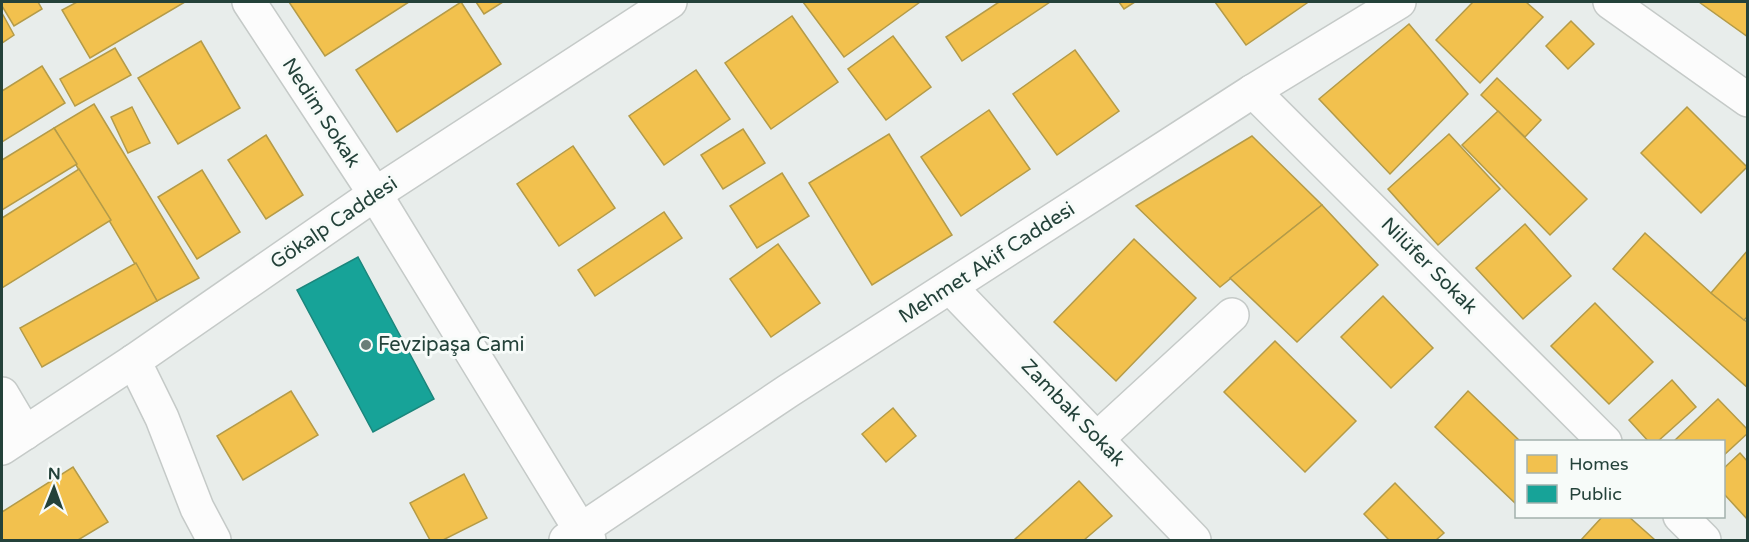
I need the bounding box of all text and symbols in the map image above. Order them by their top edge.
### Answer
street label: Nedim Sokak [277,54,365,172]
street label: Gökalp Caddesi [266,172,402,274]
street label: Mehmet Akif Caddesi [895,197,1079,329]
street label: Nilüfer Sokak [1376,213,1482,319]
place label: Fevzipaşa Cami [378,333,525,357]
marker: Fevzipaşa Cami [359,338,373,352]
street label: Zambak Sokak [1016,354,1130,472]
legend [1515,440,1725,518]
text: Homes [1569,453,1629,475]
north arrow [24,458,84,518]
text: N [48,464,61,484]
text: Public [1569,483,1622,505]

